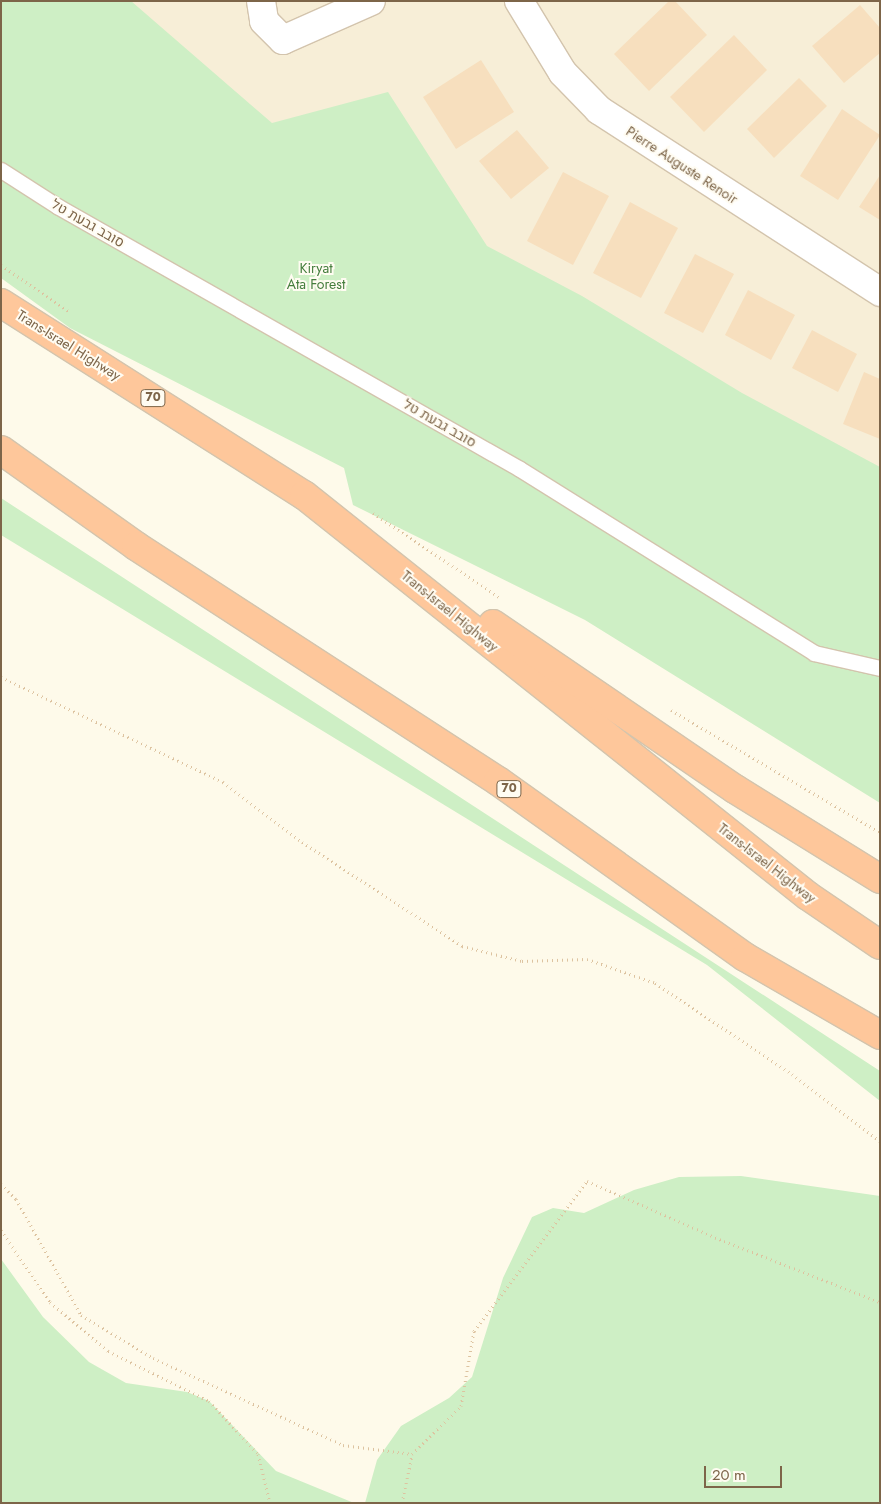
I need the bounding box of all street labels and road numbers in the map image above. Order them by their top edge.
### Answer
street label: Pierre Auguste Renoir [623,123,741,207]
street label: סובב גבעת טל [48,195,128,251]
street label: Trans-Israel Highway [14,306,124,384]
road number: 70 [139,388,167,408]
street label: סובב גבעת טל [400,395,480,451]
street label: Trans-Israel Highway [398,567,502,655]
road number: 70 [495,780,523,799]
street label: Trans-Israel Highway [715,820,819,906]

